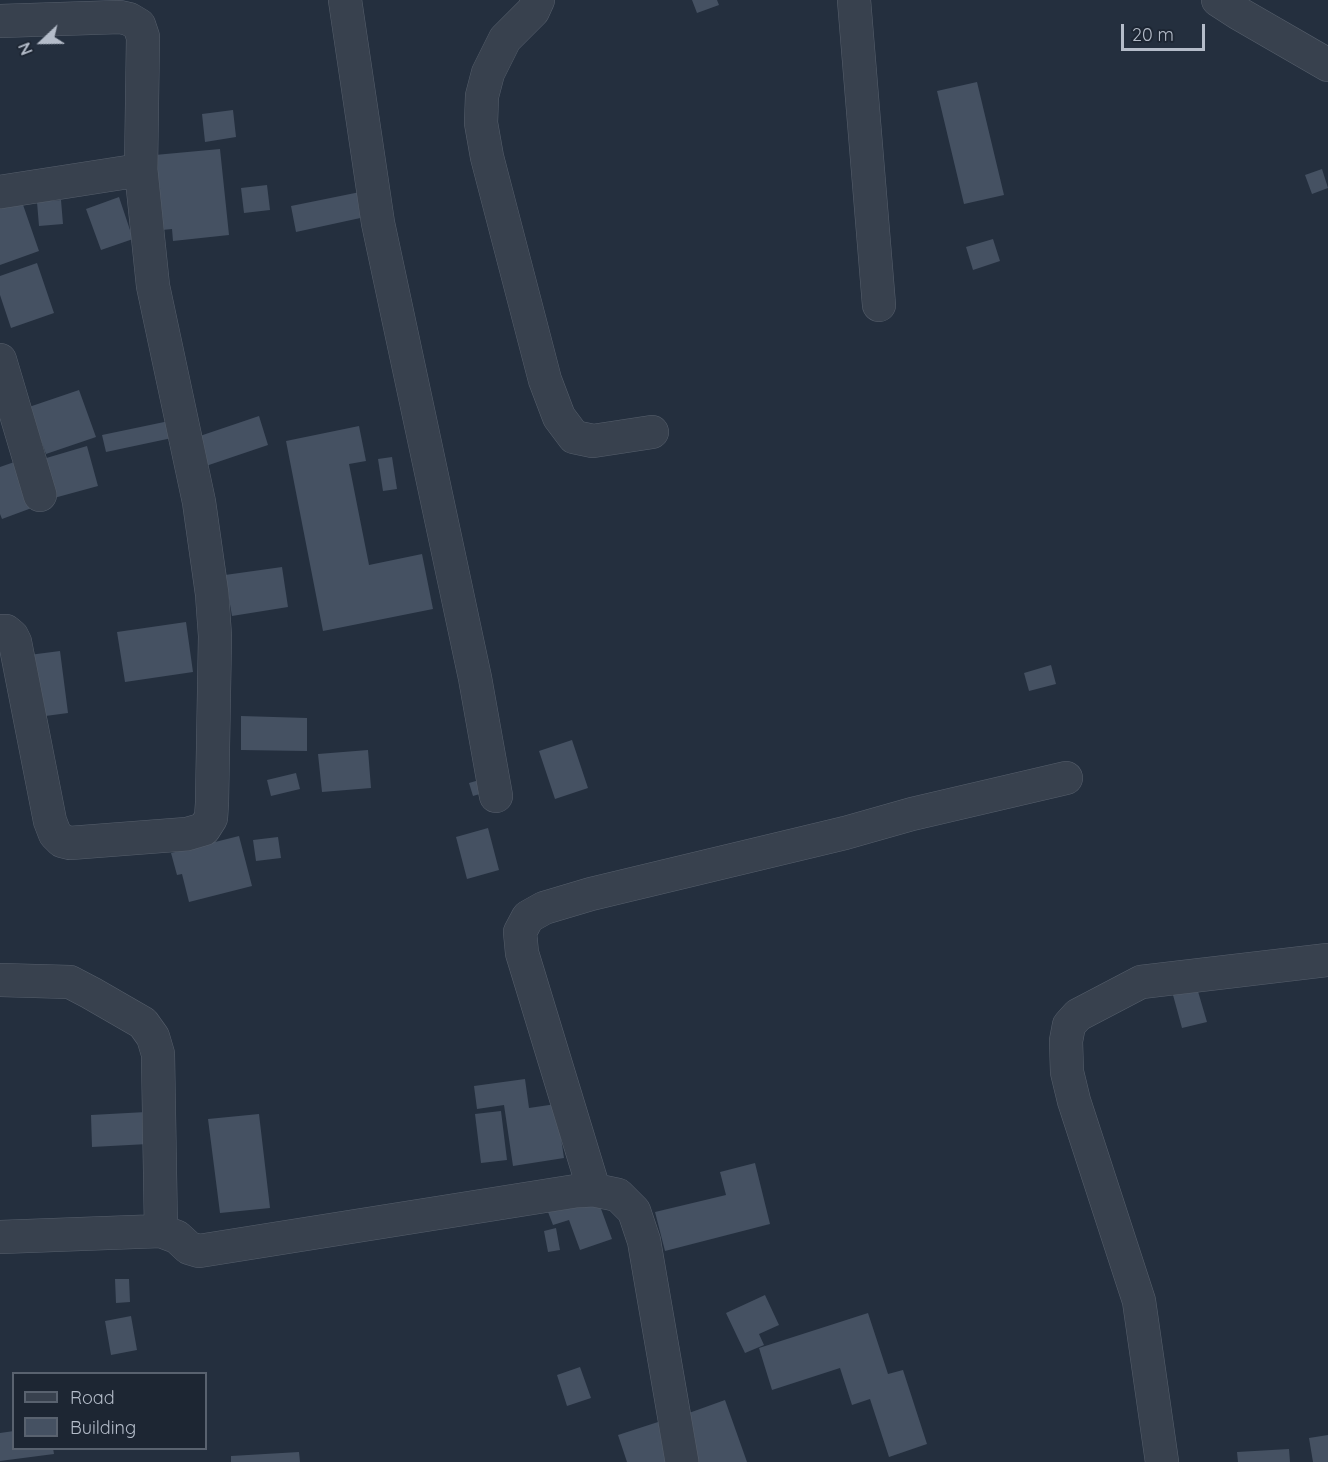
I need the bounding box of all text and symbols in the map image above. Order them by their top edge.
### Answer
north arrow [12,12,72,72]
scale bar [1124,12,1208,50]
text: 20 m [1132,23,1174,46]
text: N [14,40,37,58]
legend [12,1372,207,1450]
text: Road [70,1386,115,1409]
text: Building [70,1416,136,1439]

